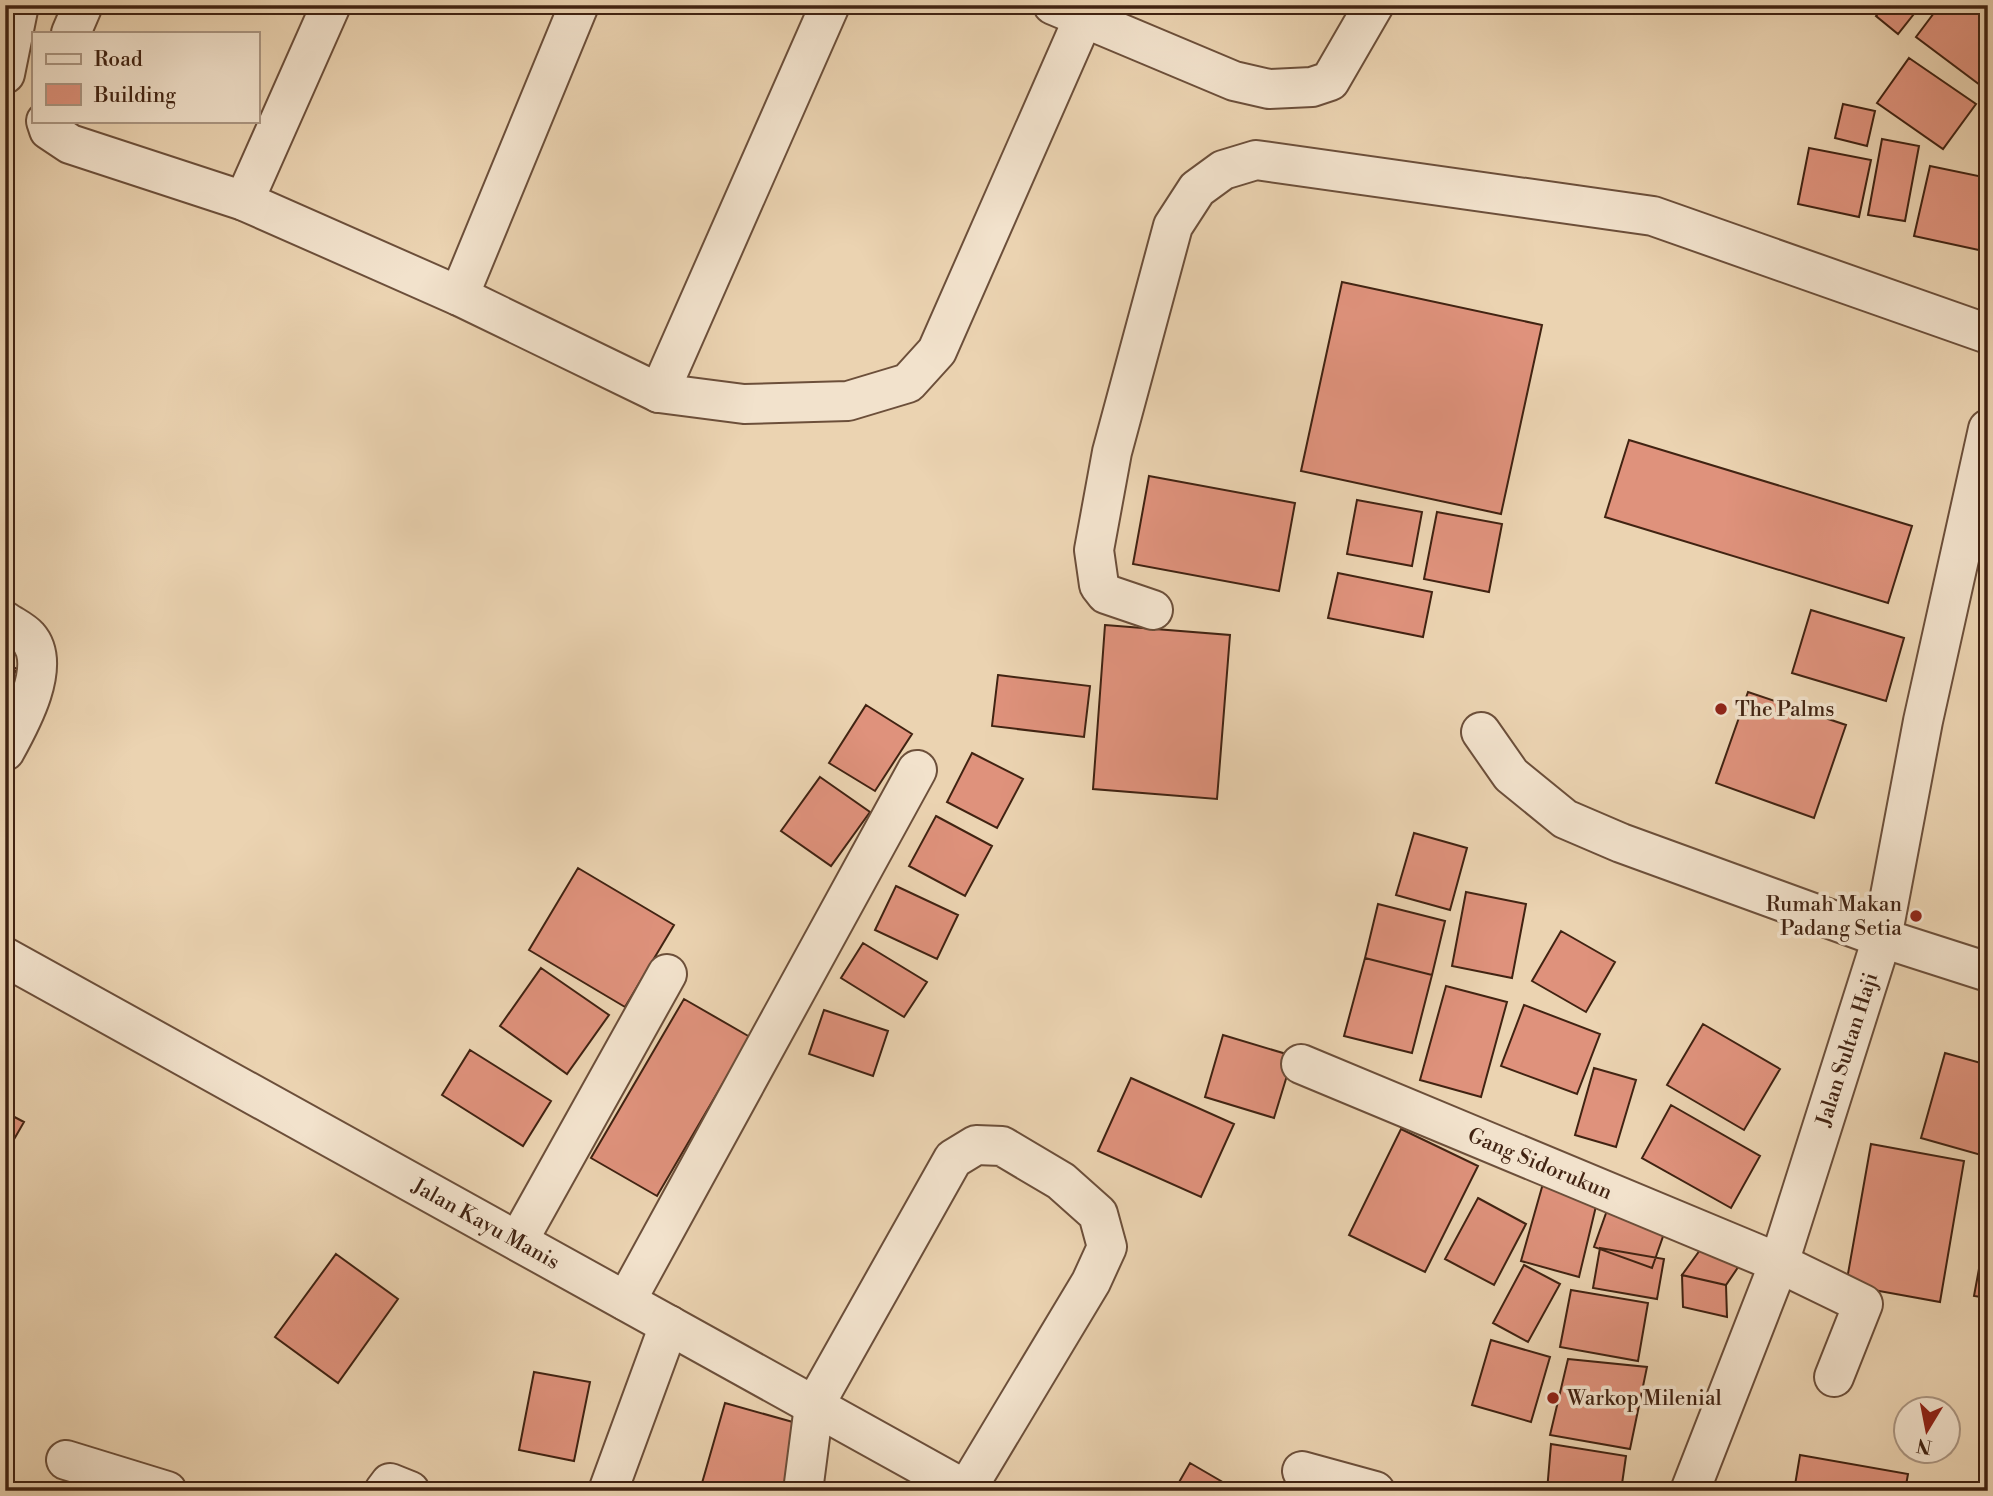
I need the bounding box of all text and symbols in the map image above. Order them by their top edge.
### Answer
legend [32,32,259,122]
text: Road [94,47,143,73]
text: Building [93,83,176,109]
place label: The Palms [1735,697,1835,723]
marker: The Palms [1713,701,1729,717]
place label: Rumah Makan Padang Setia [1766,892,1902,942]
marker: Rumah Makan Padang Setia [1908,908,1924,924]
street label: Jalan Sultan Haji [1811,969,1884,1131]
street label: Gang Sidorukun [1463,1123,1616,1206]
street label: Jalan Kayu Manis [406,1173,564,1276]
place label: Warkop Milenial [1566,1386,1722,1412]
marker: Warkop Milenial [1545,1390,1561,1406]
north arrow [1892,1394,1962,1464]
text: N [1915,1433,1934,1459]

